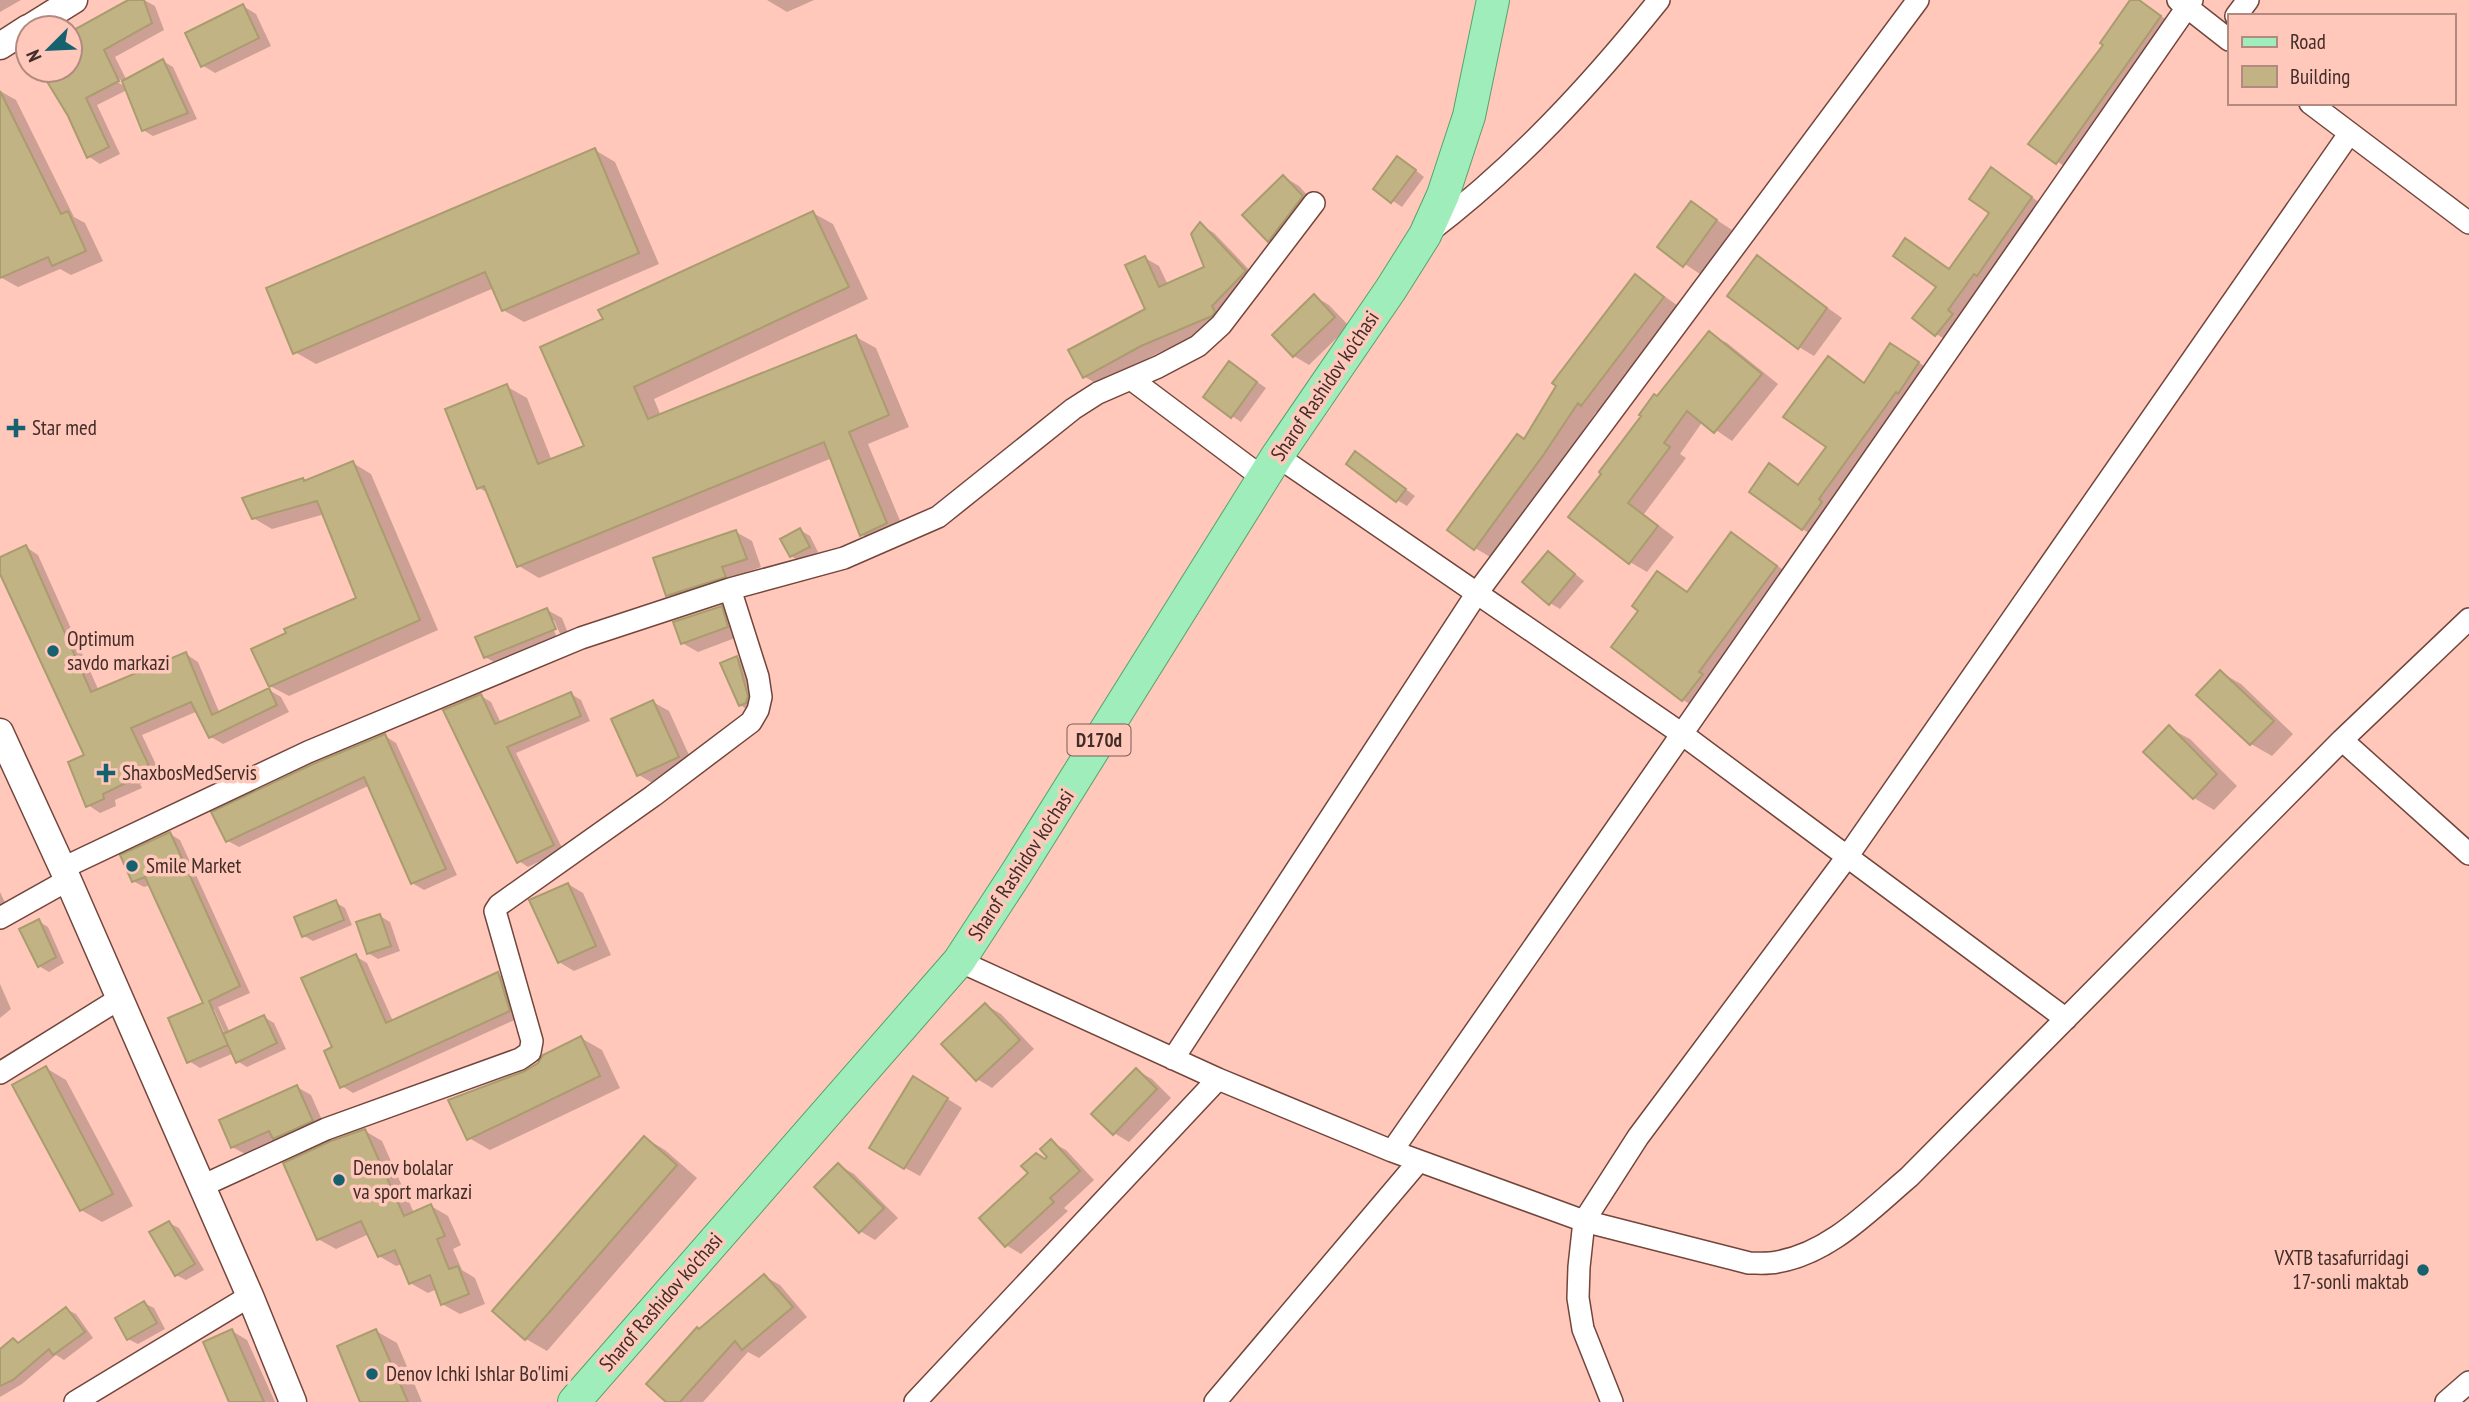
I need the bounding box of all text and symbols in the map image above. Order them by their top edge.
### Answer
north arrow [14,14,84,84]
legend [2228,14,2455,105]
text: Road [2290,28,2326,55]
text: N [20,46,47,65]
text: Building [2290,63,2350,90]
street label: Sharof Rashidov ko'chasi [1264,306,1385,466]
place label: Star med [32,414,97,441]
marker: Star med [6,418,26,438]
place label: Optimum savdo markazi [67,625,170,676]
marker: Optimum savdo markazi [45,643,61,659]
road number: D170d [1068,724,1130,755]
place label: ShaxbosMedServis [122,759,257,786]
marker: ShaxbosMedServis [96,763,116,783]
street label: Sharof Rashidov ko'chasi [962,784,1080,946]
place label: Smile Market [146,852,241,879]
marker: Smile Market [124,858,140,874]
place label: Denov bolalar va sport markazi [353,1154,472,1205]
marker: Denov bolalar va sport markazi [331,1172,347,1188]
street label: Sharof Rashidov ko'chasi [593,1227,728,1377]
place label: VXTB tasafurridagi 17-sonli maktab [2273,1244,2409,1295]
marker: VXTB tasafurridagi 17-sonli maktab [2415,1262,2431,1278]
place label: Denov Ichki Ishlar Bo'limi [386,1360,569,1387]
marker: Denov Ichki Ishlar Bo'limi [364,1366,380,1382]

